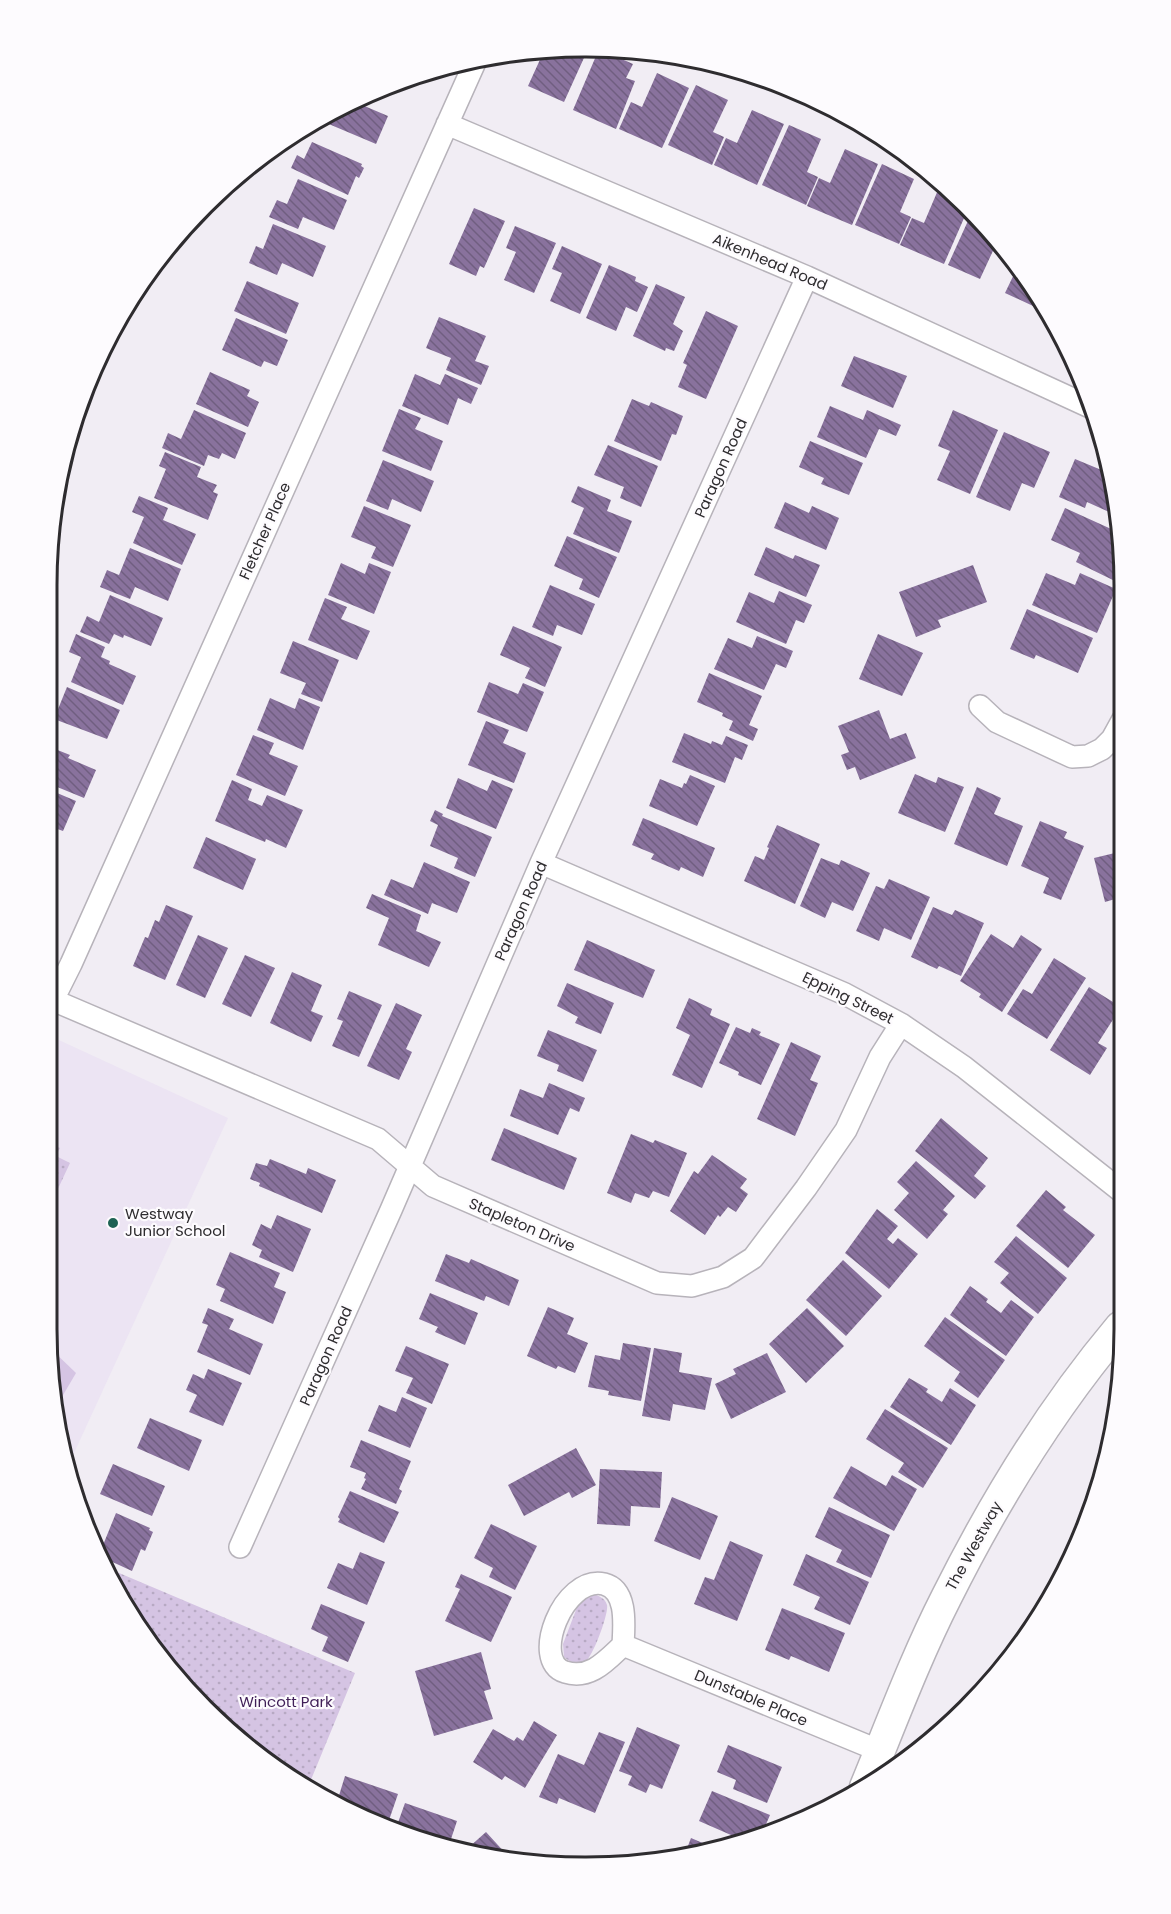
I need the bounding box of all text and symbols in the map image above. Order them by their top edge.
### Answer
street label: Aikenhead Road [710,228,831,295]
street label: Paragon Road [689,415,752,521]
street label: Fletcher Place [234,479,295,583]
street label: Paragon Road [489,858,552,964]
street label: Epping Street [799,966,897,1029]
street label: Stapleton Drive [466,1193,579,1256]
place label: Westway Junior School [125,1203,225,1241]
marker: Westway Junior School [106,1216,120,1230]
street label: Paragon Road [294,1303,357,1409]
street label: The Westway [940,1497,1007,1594]
street label: Dunstable Place [691,1664,811,1731]
park label: Wincott Park [239,1691,333,1712]

